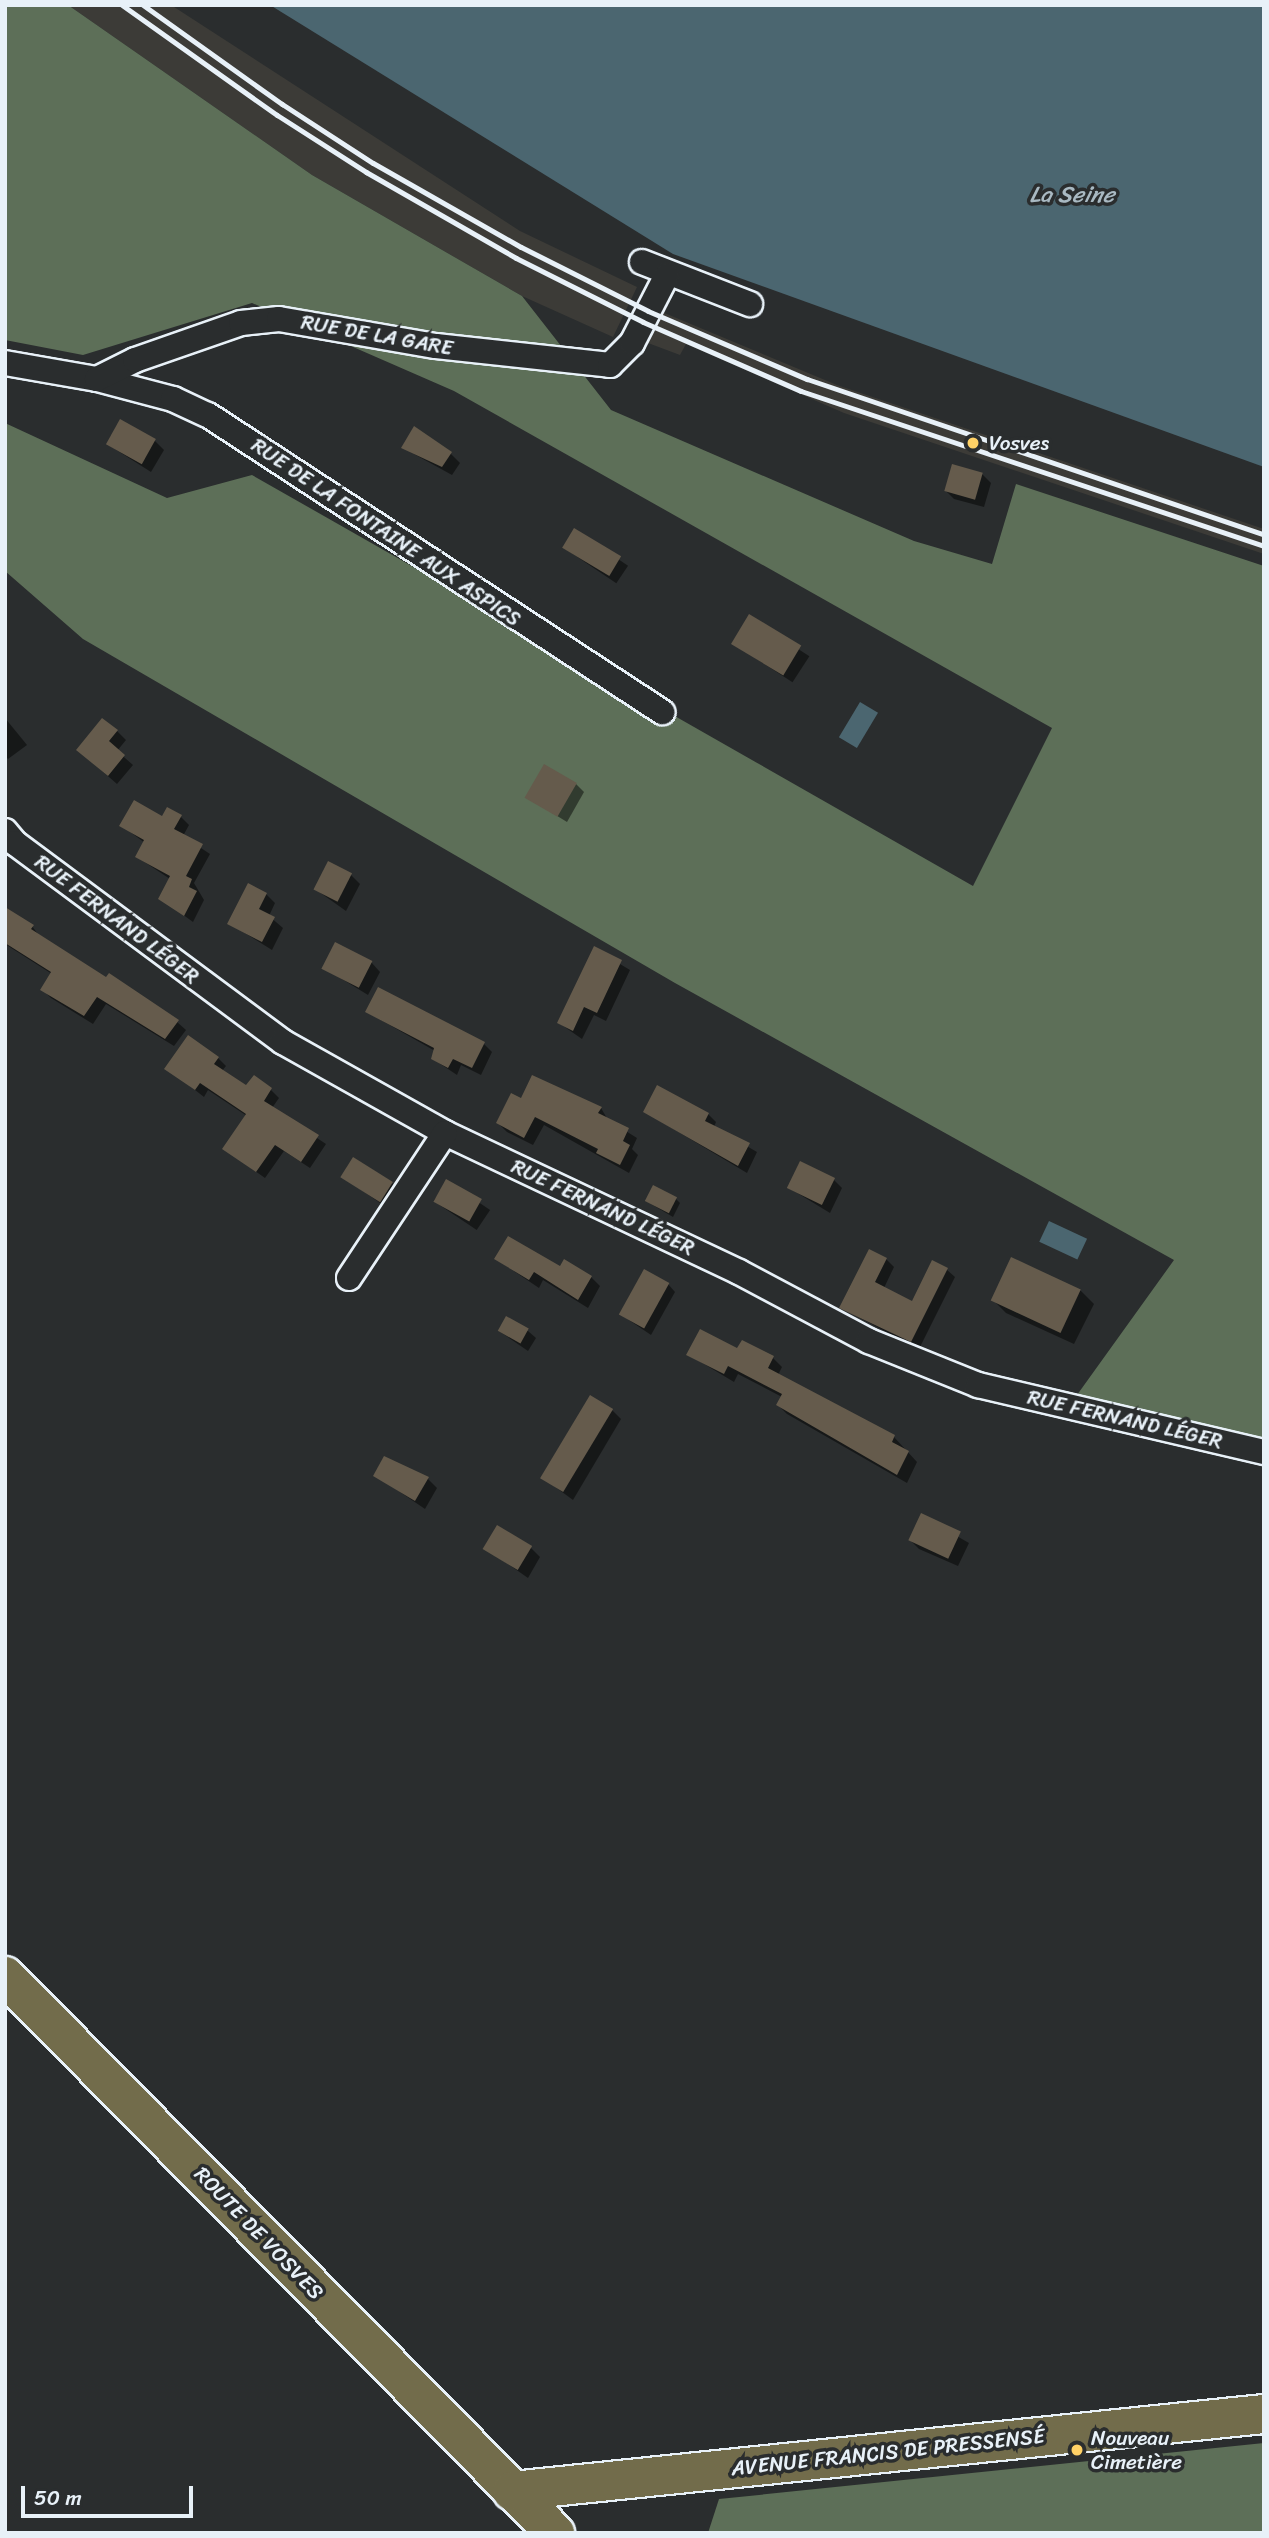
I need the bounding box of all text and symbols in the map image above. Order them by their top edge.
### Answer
water label: La Seine [1030,181,1114,209]
street label: RUE DE LA GARE [299,309,455,361]
place label: Vosves [989,430,1049,456]
street label: RUE DE LA FONTAINE AUX ASPICS [246,432,526,632]
marker: Vosves [963,433,983,453]
street label: RUE FERNAND LÉGER [30,849,204,989]
street label: RUE FERNAND LÉGER [507,1153,699,1261]
street label: RUE FERNAND LÉGER [1025,1384,1225,1454]
street label: ROUTE DE VOSVES [189,2161,329,2305]
street label: AVENUE FRANCIS DE PRESSENSÉ [730,2423,1046,2481]
place label: Nouveau Cimetière [1091,2425,1182,2475]
marker: Nouveau Cimetière [1069,2442,1085,2458]
scale bar [24,2472,196,2516]
text: 50 m [34,2479,82,2517]

